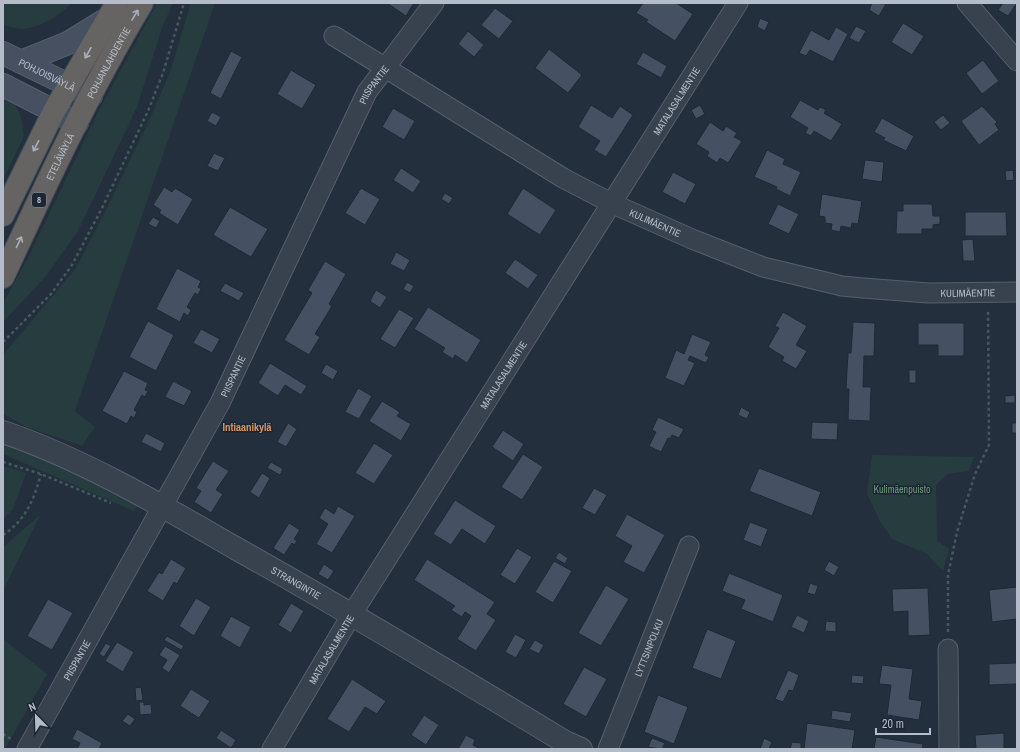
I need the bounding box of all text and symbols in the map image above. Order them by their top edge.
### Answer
one-way arrow [131,9,139,21]
street label: POHJANLAHDENTIE [84,24,133,100]
one-way arrow [83,47,91,59]
street label: POHJOISVÄYLÄ [17,55,78,94]
street label: PIISPANTIE [356,62,392,106]
street label: MATALASALMENTIE [650,64,703,137]
street label: ETELÄVÄYLÄ [43,131,77,182]
one-way arrow [32,140,40,152]
road number: 8 [32,193,46,207]
street label: KULIMÄENTIE [628,206,683,240]
one-way arrow [16,236,23,248]
street label: KULIMÄENTIE [940,286,995,299]
street label: MATALASALMENTIE [477,338,530,411]
street label: PIISPANTIE [217,353,248,399]
district label: Intiaanikylä [222,420,272,434]
park label: Kulimäenpuisto [874,483,931,496]
street label: STRANGINTIE [269,563,323,602]
street label: MATALASALMENTIE [306,612,357,686]
street label: LYTTSINPOLKU [631,617,666,679]
street label: PIISPANTIE [60,637,93,683]
north arrow [16,696,56,736]
text: N [26,699,38,715]
scale bar [876,710,930,736]
text: 20 m [882,716,904,732]

